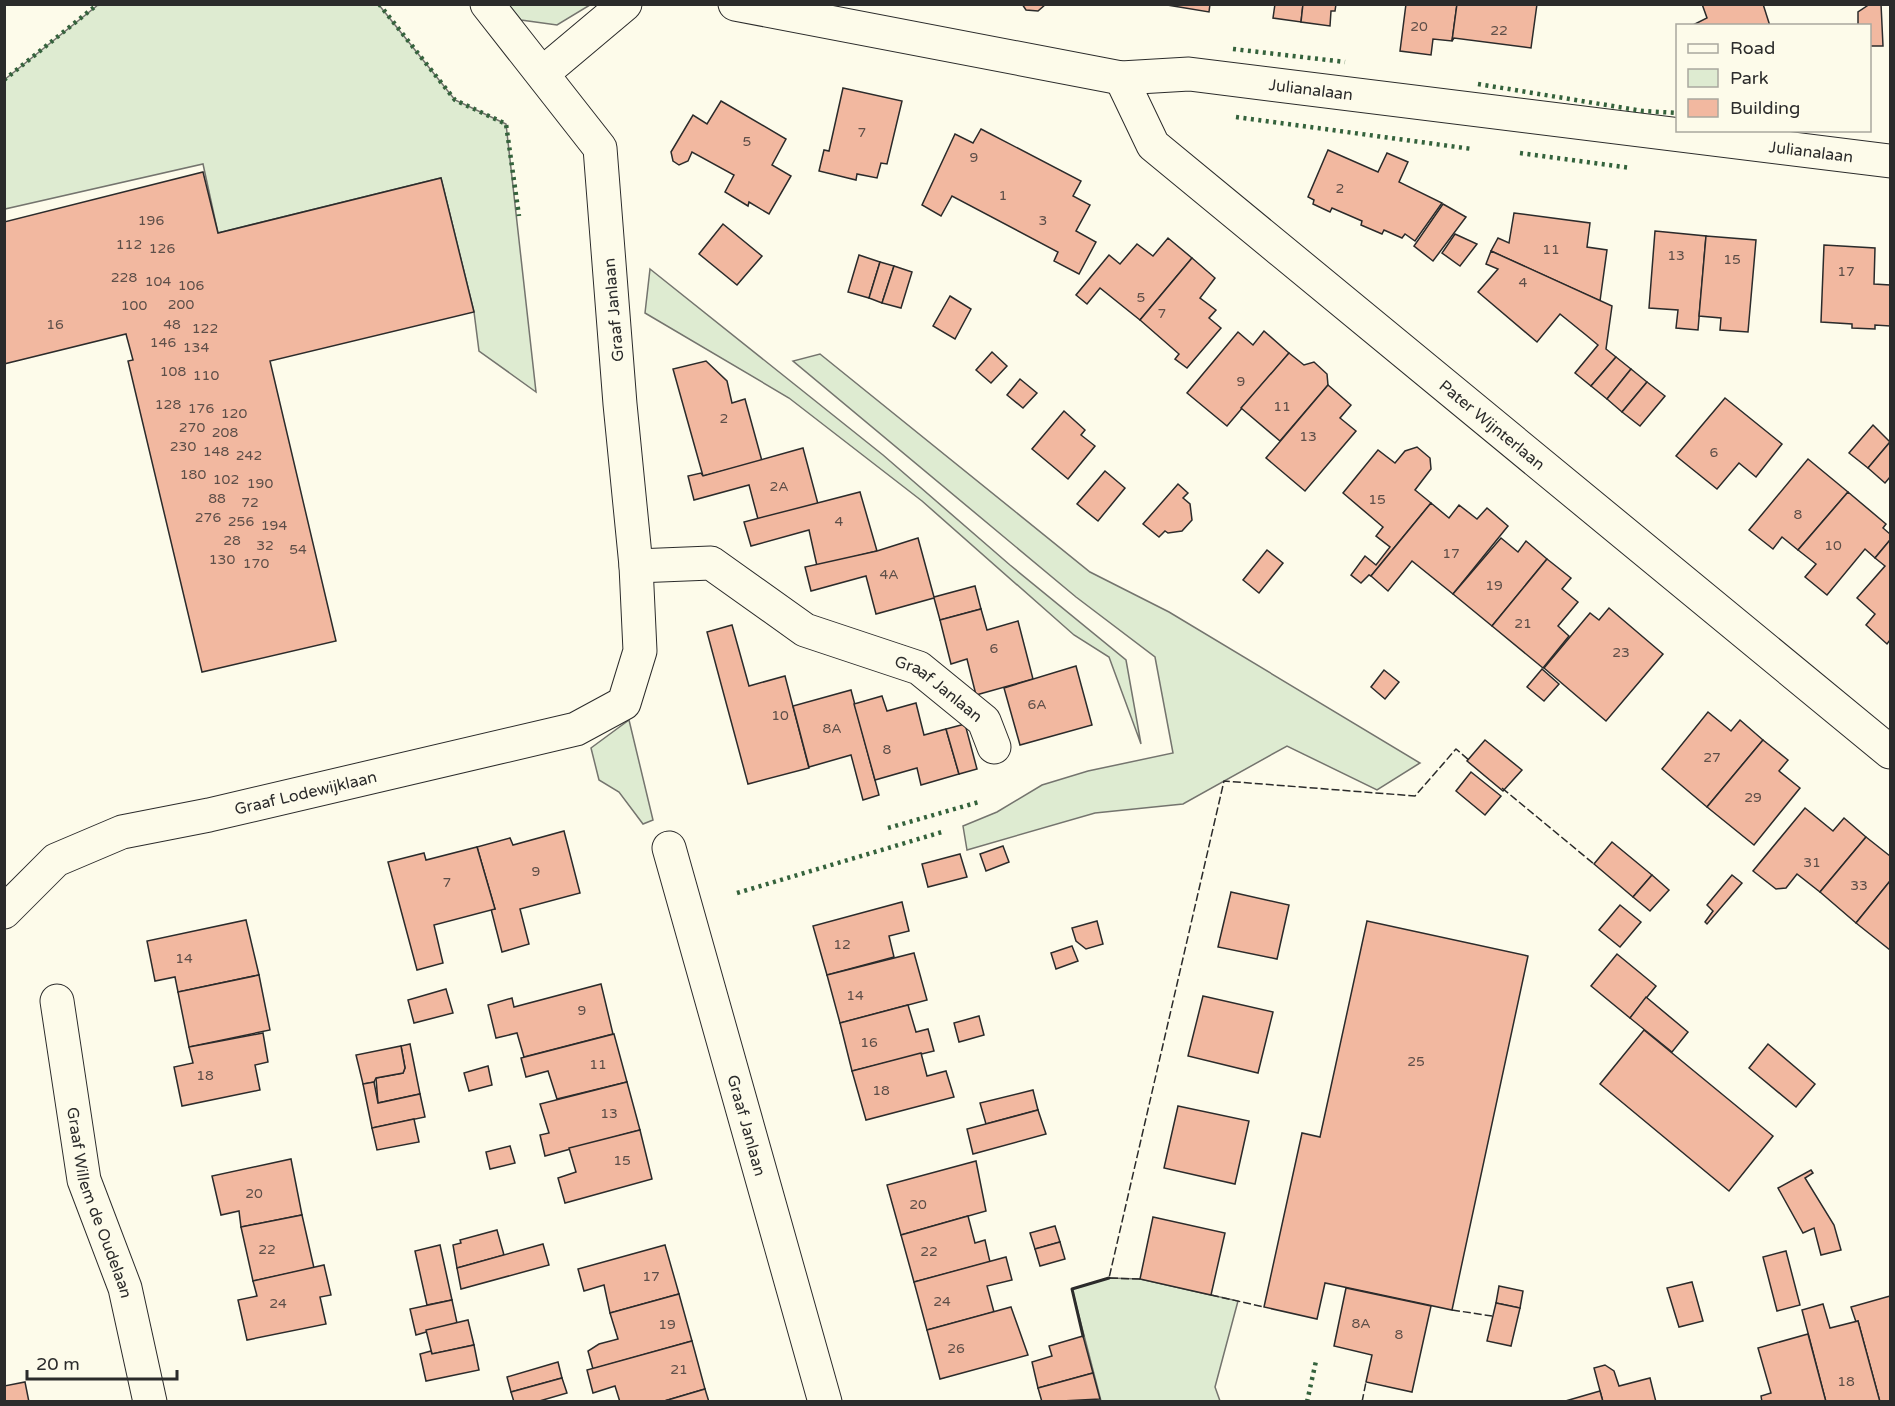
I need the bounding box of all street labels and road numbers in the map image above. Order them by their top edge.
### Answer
street label: Julianalaan [1268,75,1354,105]
street label: Julianalaan [1768,137,1854,167]
street label: Graaf Janlaan [599,257,628,363]
street label: Pater Wijnterlaan [1435,376,1549,475]
street label: Graaf Janlaan [892,652,986,727]
street label: Graaf Lodewijklaan [233,767,379,820]
street label: Graaf Janlaan [722,1073,770,1178]
street label: Graaf Willem de Oudelaan [62,1106,136,1300]

